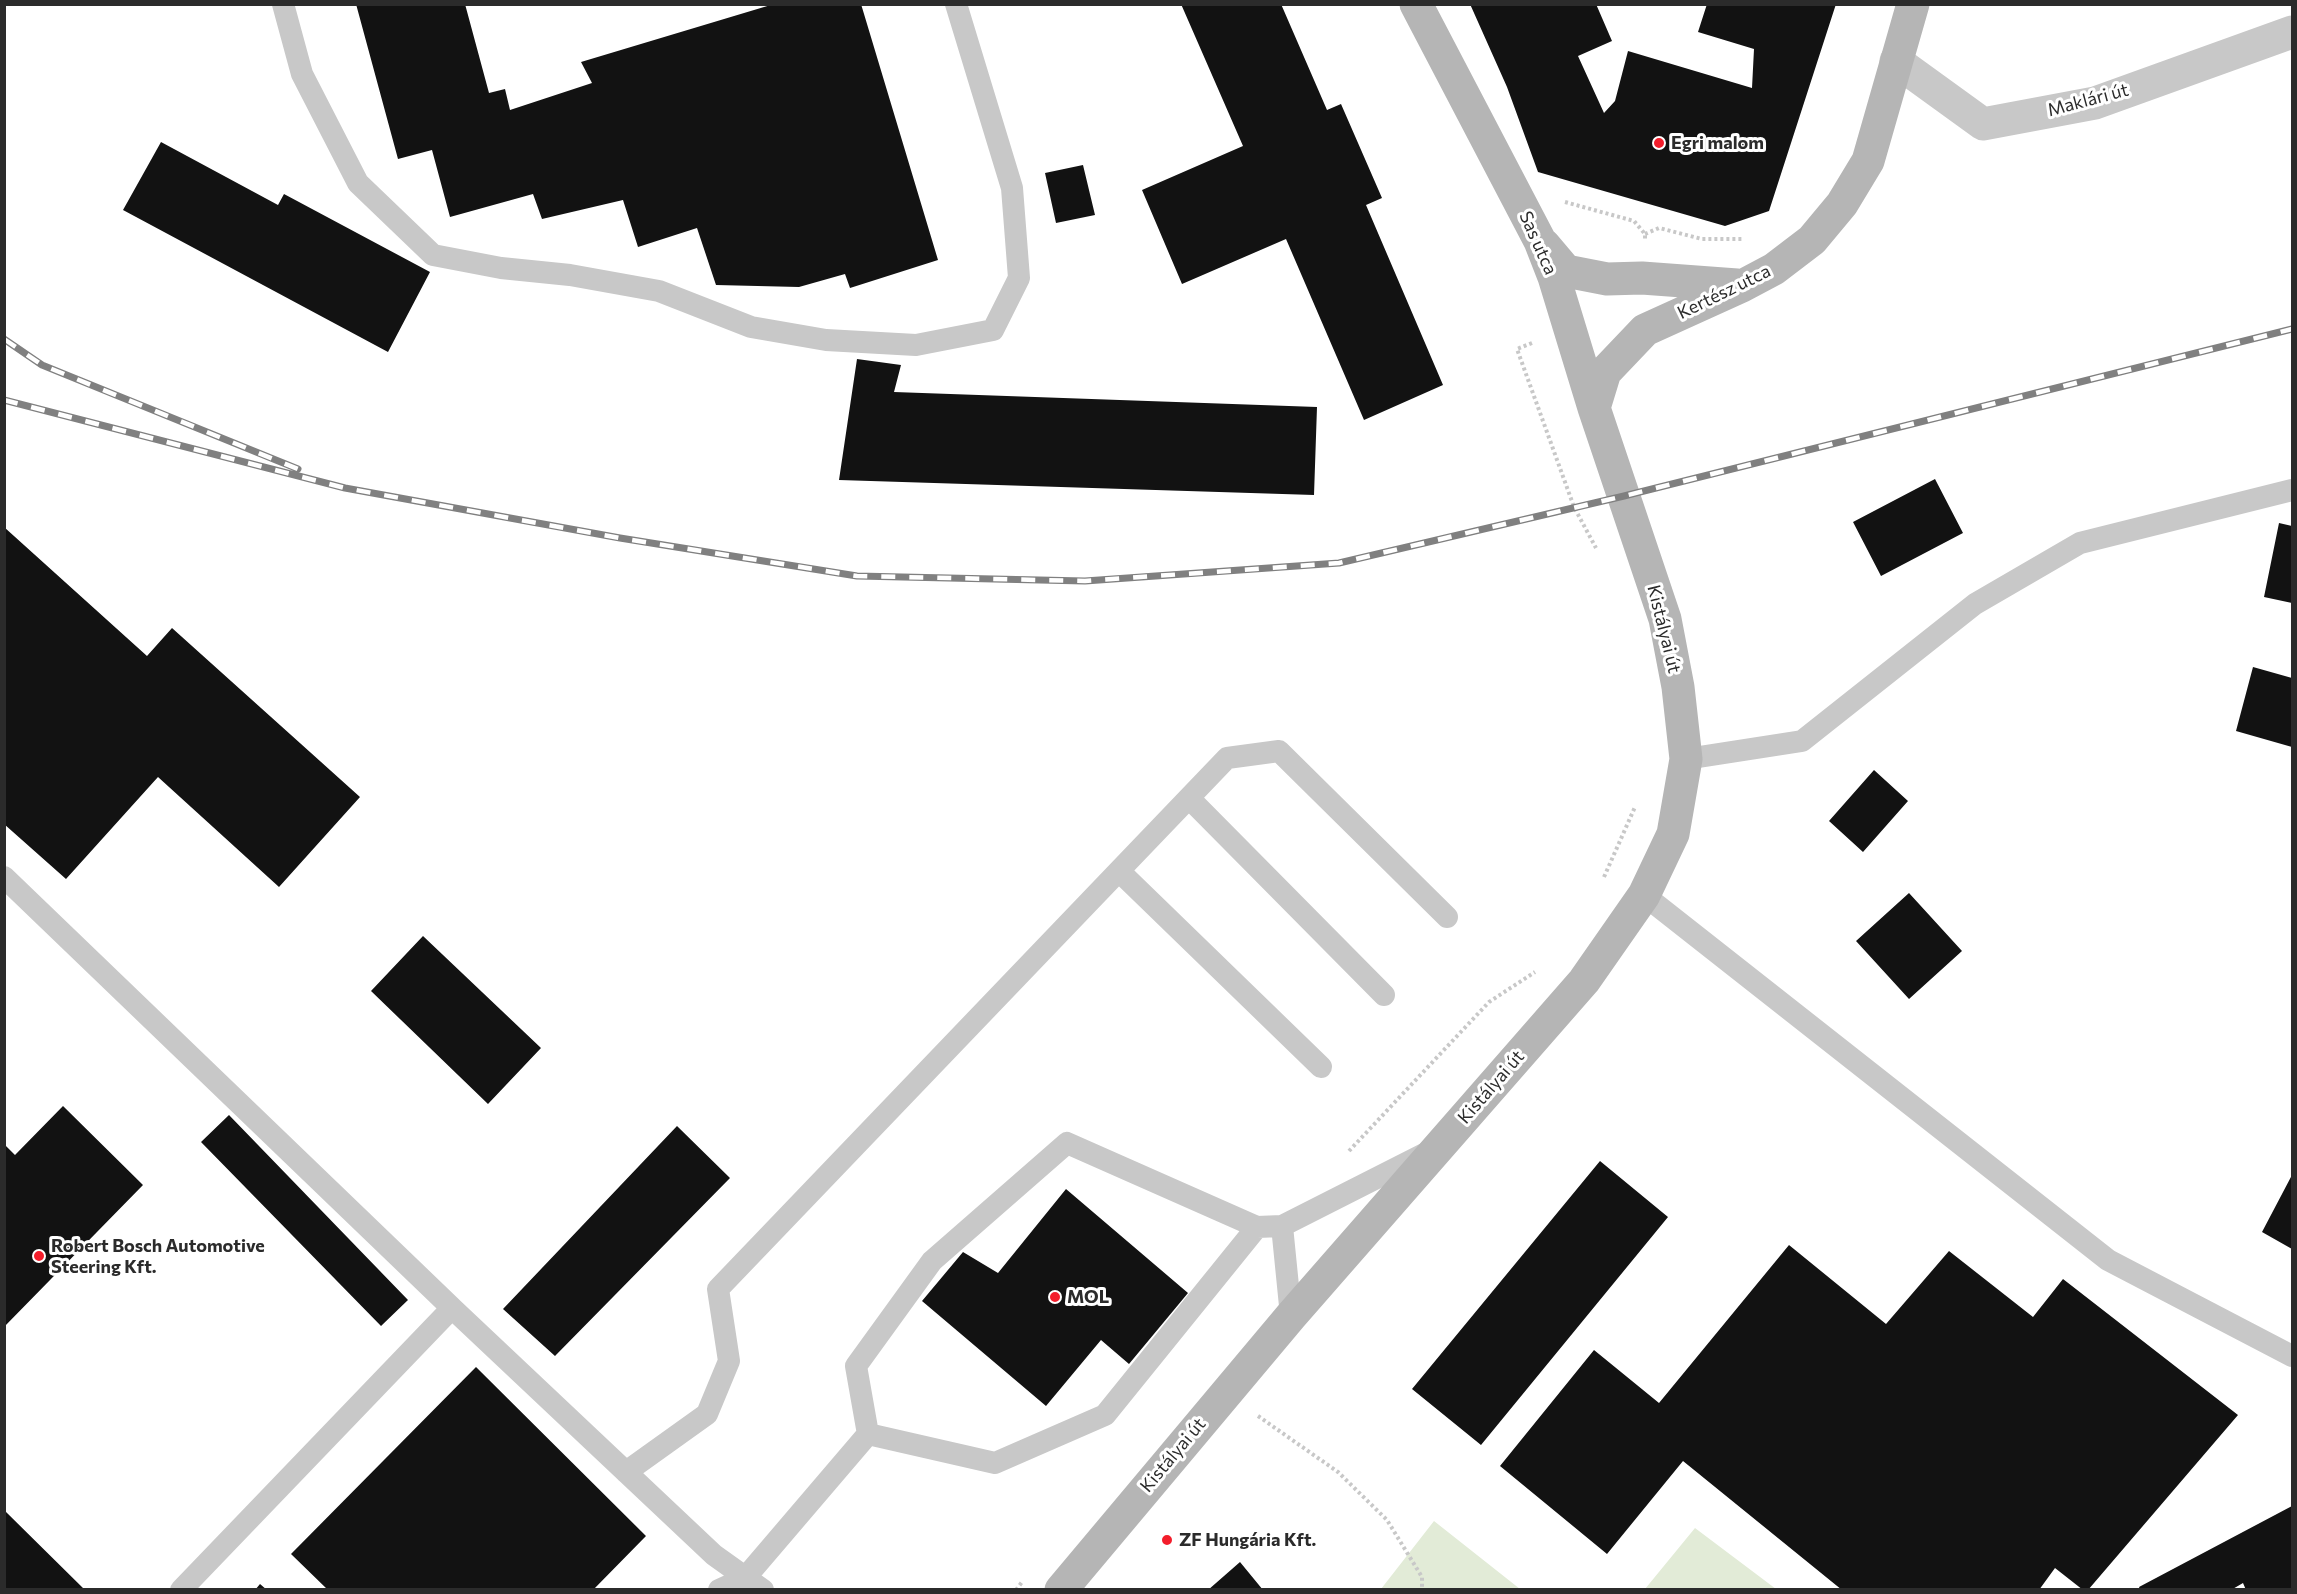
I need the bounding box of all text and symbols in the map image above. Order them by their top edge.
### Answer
street label: Maklári út [2045,79,2131,121]
place label: Egri malom [1671,132,1764,154]
marker: Egri malom [1652,136,1666,150]
street label: Sas utca [1514,208,1562,278]
street label: Kertész utca [1674,260,1774,324]
street label: Kistályai út [1643,583,1685,675]
street label: Kistályai út [1453,1046,1529,1128]
place label: Robert Bosch Automotive Steering Kft. [51,1235,265,1278]
marker: Robert Bosch Automotive Steering Kft. [32,1249,46,1263]
place label: MOL [1067,1286,1109,1308]
marker: MOL [1048,1290,1062,1304]
street label: Kistályai út [1136,1414,1210,1496]
place label: ZF Hungária Kft. [1179,1529,1316,1551]
marker: ZF Hungária Kft. [1160,1533,1174,1547]

